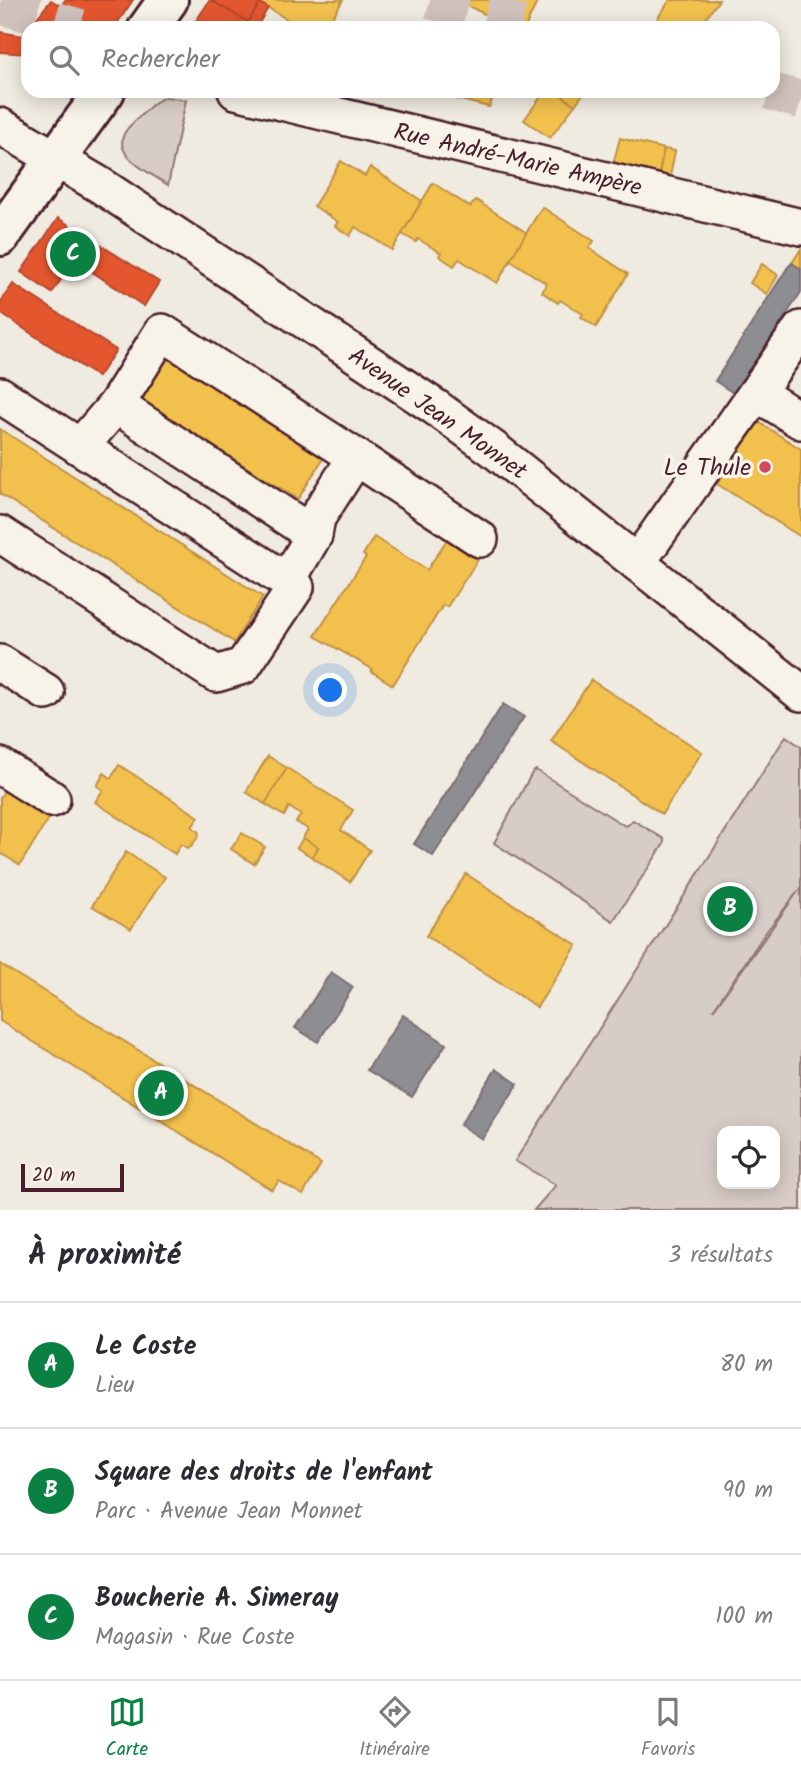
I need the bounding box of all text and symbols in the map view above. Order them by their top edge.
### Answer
search box [21,21,780,98]
text: Rechercher [101,39,220,81]
icon: search [45,41,83,79]
street label: Rue André-Marie Ampère [390,113,646,208]
pin: C [50,228,96,280]
street label: Avenue Jean Monnet [339,338,536,491]
place label: Le Thule [664,449,751,488]
marker: Le Thule [757,459,773,475]
your location [313,673,347,707]
pin: B [707,883,753,935]
pin: A [138,1067,184,1119]
map controls [717,1126,780,1189]
button: locate [717,1126,780,1189]
scale bar [21,1161,124,1193]
text: 20 m [32,1161,75,1191]
text: À proximité [28,1232,181,1280]
text: 3 résultats [668,1238,773,1274]
text: Le Coste [95,1326,196,1368]
text: A [44,1347,58,1383]
text: 80 m [720,1347,773,1383]
text: Lieu [95,1368,134,1404]
text: Square des droits de l'enfant [95,1452,433,1494]
text: B [44,1473,58,1509]
text: 90 m [723,1473,773,1509]
text: Parc · Avenue Jean Monnet [95,1494,363,1530]
text: Boucherie A. Simeray [95,1578,338,1620]
text: C [44,1599,58,1635]
text: 100 m [715,1599,773,1635]
text: Magasin · Rue Coste [95,1620,294,1656]
tab: Carte [106,1693,148,1765]
tab: Itinéraire [359,1693,430,1765]
tab: Favoris [641,1693,695,1765]

